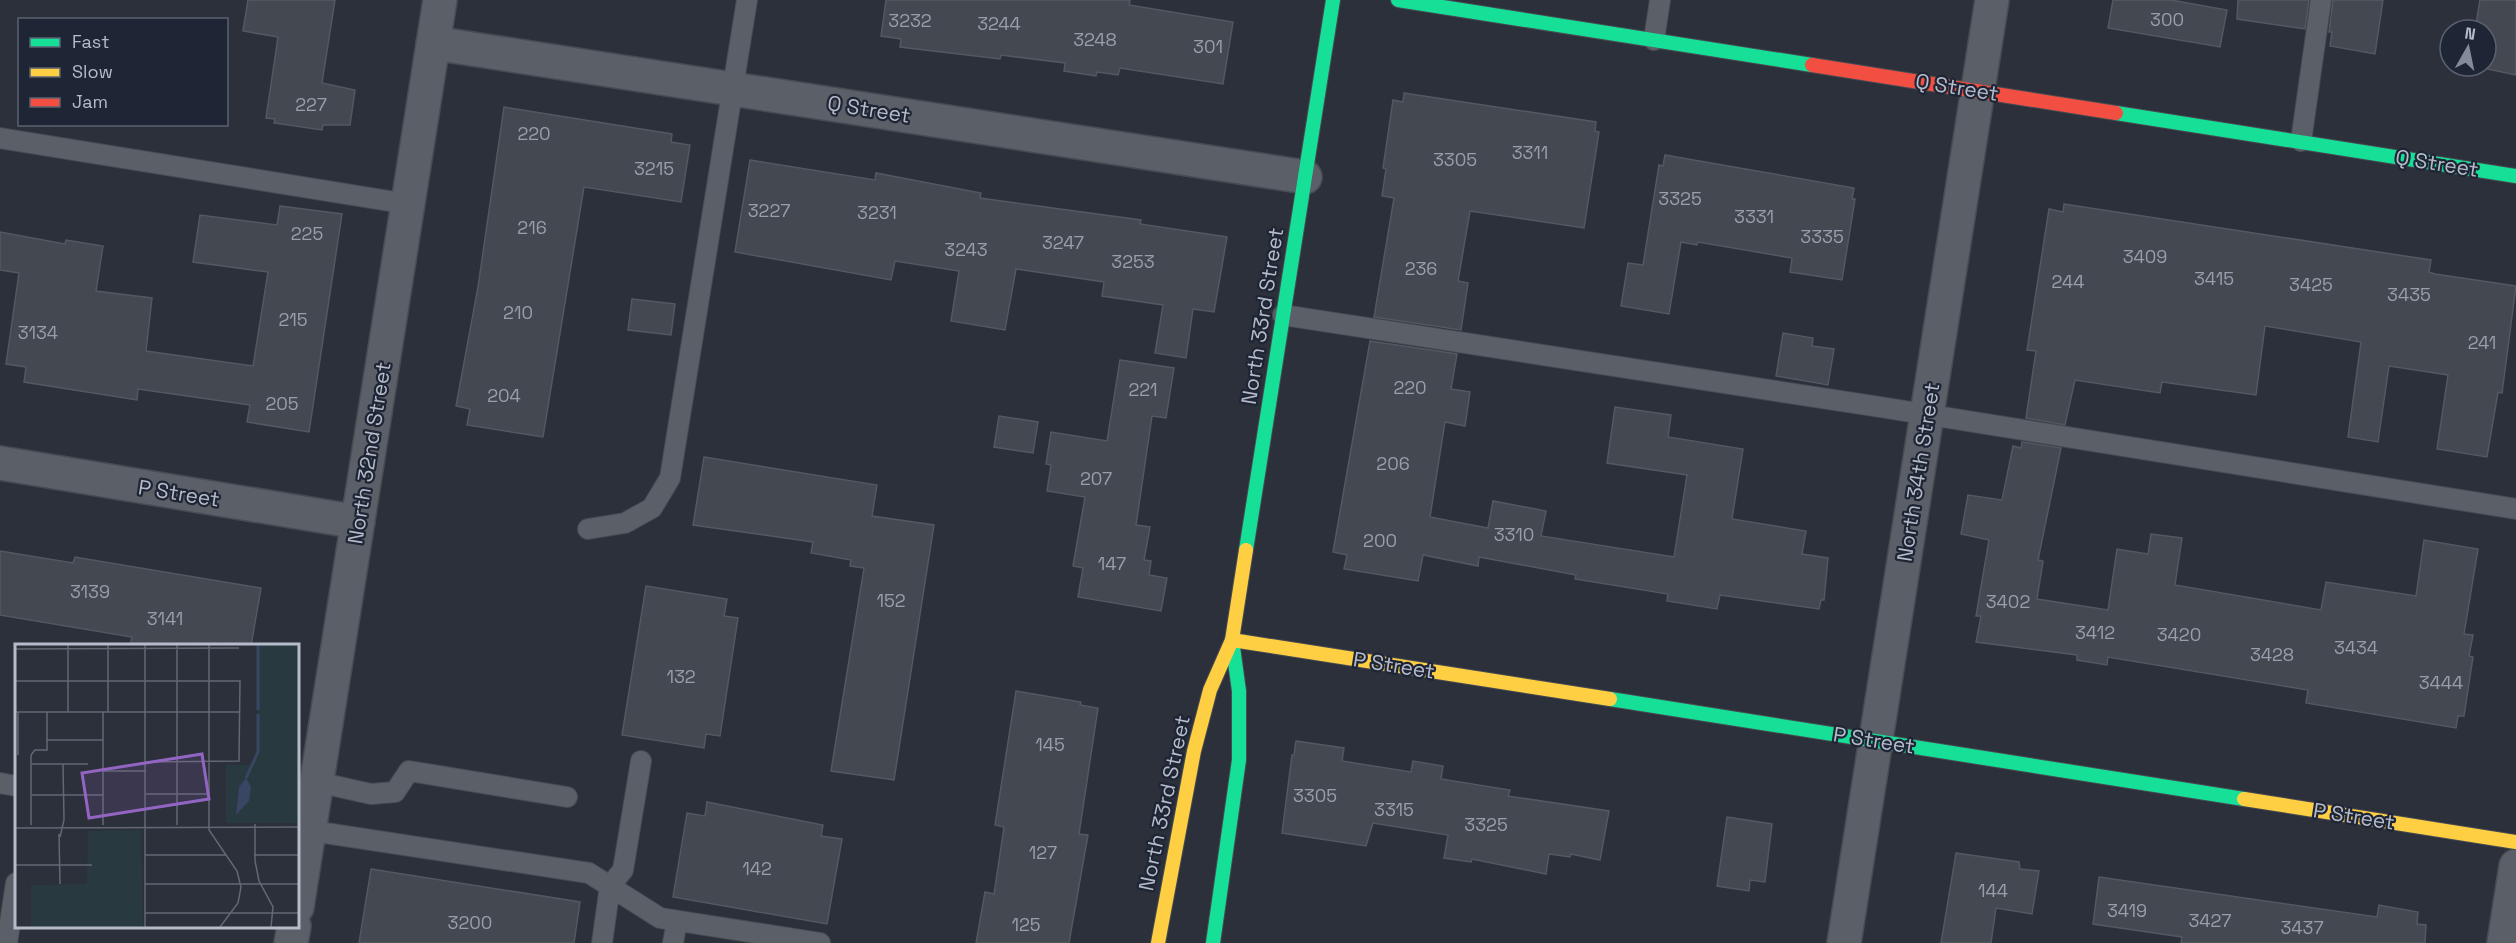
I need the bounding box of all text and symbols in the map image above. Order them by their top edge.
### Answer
house number: 300 [2150,8,2184,31]
house number: 3232 [888,9,932,32]
house number: 3244 [977,12,1021,35]
legend [18,18,228,126]
north arrow [2438,18,2498,78]
text: N [2463,22,2477,45]
house number: 3248 [1073,28,1117,51]
text: Fast [72,30,109,53]
house number: 301 [1193,35,1223,58]
text: Slow [72,60,113,83]
street label: Q Street [1914,67,2000,107]
street label: Q Street [826,89,912,129]
text: Jam [72,90,108,113]
house number: 227 [295,93,327,116]
house number: 220 [517,122,551,145]
house number: 3311 [1512,141,1548,164]
street label: Q Street [2394,143,2480,183]
house number: 3305 [1433,148,1477,171]
house number: 3215 [634,157,674,180]
house number: 3325 [1658,187,1702,210]
house number: 3227 [748,199,790,222]
house number: 3231 [857,201,897,224]
house number: 3331 [1734,205,1774,228]
house number: 216 [517,216,547,239]
house number: 225 [291,222,323,245]
house number: 3335 [1800,225,1844,248]
street label: North 33rd Street [1235,226,1289,406]
house number: 3247 [1042,231,1084,254]
house number: 3243 [944,238,988,261]
house number: 3409 [2123,245,2167,268]
house number: 3253 [1111,250,1155,273]
house number: 236 [1405,257,1437,280]
house number: 3415 [2194,267,2234,290]
house number: 244 [2052,270,2084,293]
house number: 3425 [2289,273,2333,296]
house number: 3435 [2387,283,2431,306]
house number: 210 [503,301,533,324]
house number: 215 [278,308,308,331]
house number: 3134 [18,321,58,344]
house number: 241 [2468,331,2496,354]
street label: North 32nd Street [341,360,397,546]
house number: 220 [1393,376,1427,399]
house number: 221 [1128,378,1158,401]
street label: North 34th Street [1891,381,1945,563]
house number: 204 [487,384,521,407]
house number: 205 [265,392,299,415]
house number: 206 [1376,452,1410,475]
house number: 207 [1080,467,1112,490]
street label: P Street [136,473,222,513]
house number: 3310 [1494,523,1534,546]
house number: 200 [1363,529,1397,552]
house number: 147 [1098,552,1126,575]
house number: 3139 [70,580,110,603]
house number: 152 [876,589,906,612]
house number: 3402 [1986,590,2030,613]
house number: 3141 [147,607,183,630]
house number: 3412 [2075,621,2115,644]
house number: 3420 [2157,623,2201,646]
house number: 3434 [2334,636,2378,659]
house number: 3428 [2250,643,2294,666]
inset map [15,644,298,928]
street label: P Street [1351,645,1437,685]
house number: 132 [666,665,696,688]
house number: 3444 [2419,671,2463,694]
street label: North 33rd Street [1132,713,1196,893]
street label: P Street [1831,720,1917,760]
house number: 145 [1035,733,1065,756]
house number: 3305 [1293,784,1337,807]
street label: P Street [2311,796,2397,836]
house number: 3315 [1374,798,1414,821]
house number: 3325 [1464,813,1508,836]
house number: 127 [1029,841,1057,864]
house number: 142 [742,857,772,880]
house number: 144 [1978,879,2008,902]
house number: 3419 [2107,899,2147,922]
house number: 3427 [2189,909,2232,932]
house number: 3200 [448,911,492,934]
house number: 125 [1011,913,1041,936]
house number: 3437 [2280,916,2324,939]

